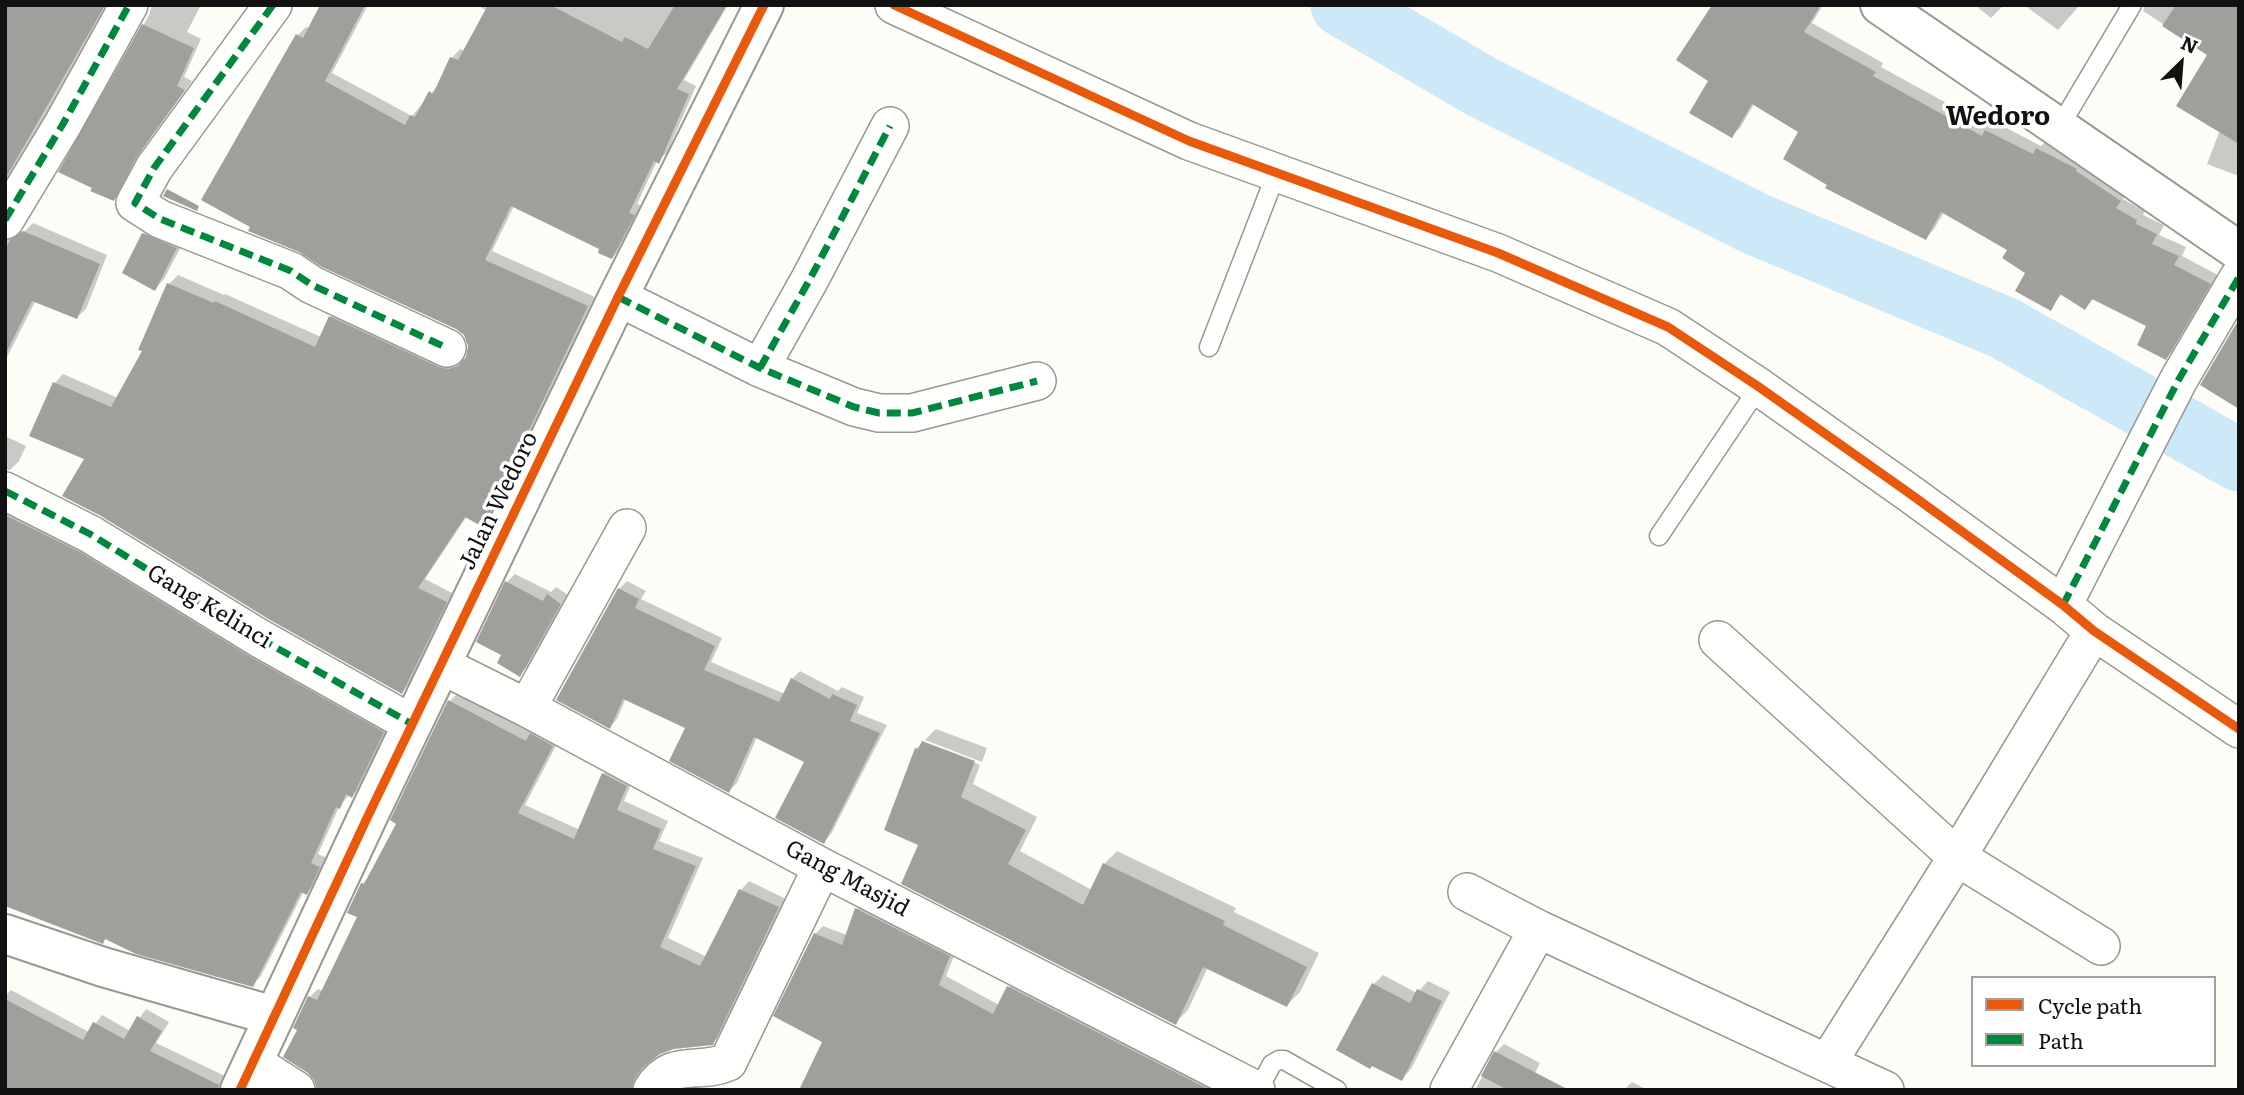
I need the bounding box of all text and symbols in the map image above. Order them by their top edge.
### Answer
north arrow [2146,28,2216,98]
text: N [2177,28,2203,60]
district label: Wedoro [1946,101,2050,133]
street label: Jalan Wedoro [454,427,544,575]
street label: Gang Kelinci [142,559,276,655]
street label: Gang Masjid [780,835,914,923]
legend [1971,976,2216,1067]
text: Cycle path [2038,989,2142,1020]
text: Path [2038,1024,2084,1055]

